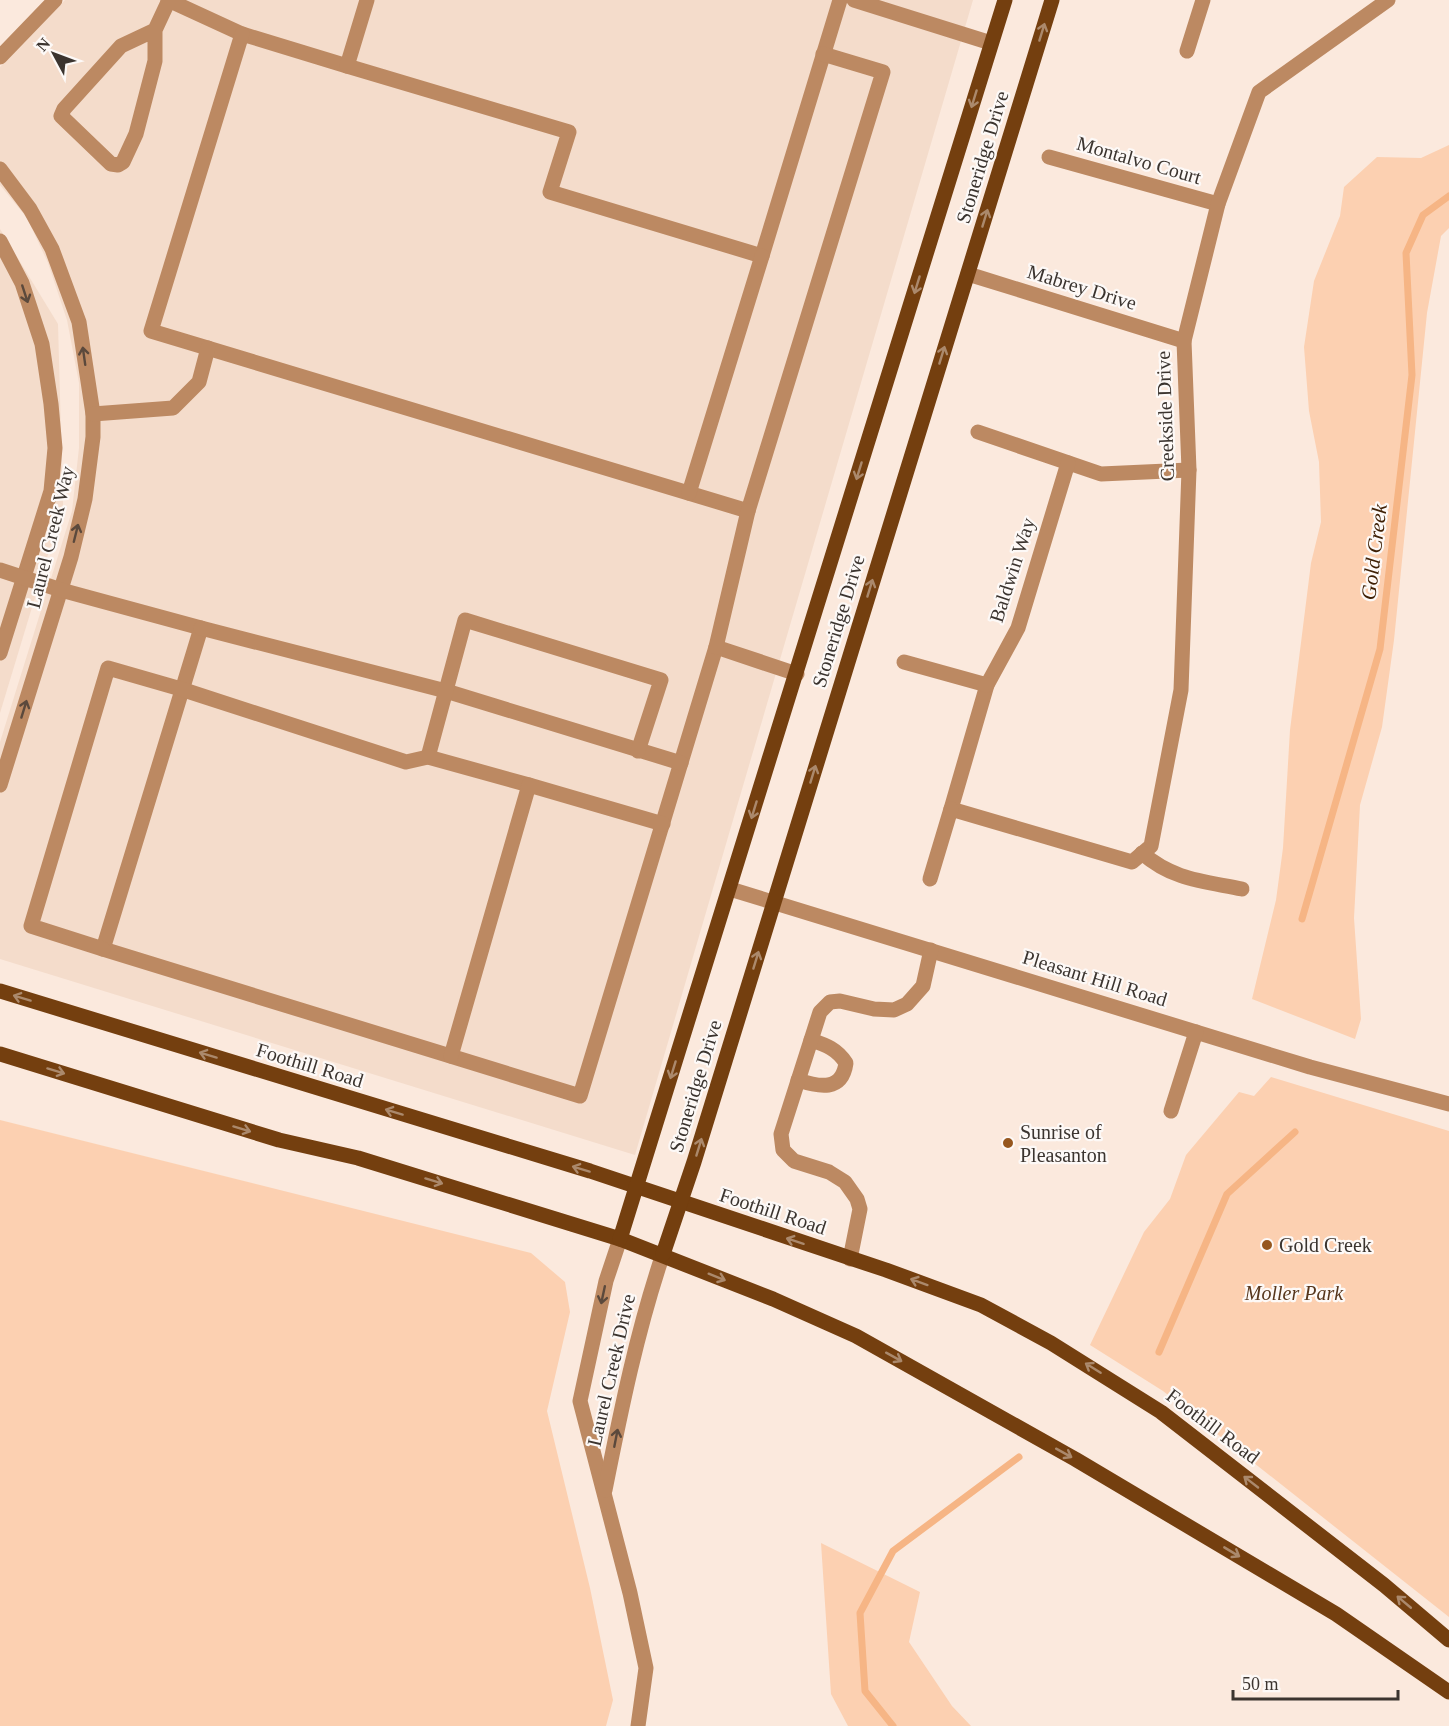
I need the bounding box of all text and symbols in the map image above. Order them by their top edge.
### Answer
one-way arrow [1038,23,1049,42]
north arrow [24,24,84,84]
text: N [33,34,54,54]
street label: Stoneridge Drive [951,88,1014,226]
one-way arrow [968,89,979,108]
street label: Montalvo Court [1074,132,1204,188]
one-way arrow [980,209,991,228]
street label: Mabrey Drive [1025,260,1139,315]
one-way arrow [911,275,922,294]
one-way arrow [21,284,32,303]
one-way arrow [79,346,90,366]
one-way arrow [937,346,948,365]
street label: Creekside Drive [1152,350,1178,482]
one-way arrow [853,461,864,480]
street label: Laurel Creek Way [22,464,79,611]
water label: Gold Creek [1356,502,1392,601]
street label: Baldwin Way [985,515,1040,625]
one-way arrow [71,524,83,543]
street label: Stoneridge Drive [807,552,870,690]
one-way arrow [865,579,876,598]
one-way arrow [19,700,30,719]
one-way arrow [808,765,819,784]
one-way arrow [748,800,759,819]
street label: Pleasant Hill Road [1020,946,1170,1010]
one-way arrow [751,951,762,970]
one-way arrow [13,992,32,1003]
street label: Stoneridge Drive [664,1017,727,1155]
street label: Foothill Road [254,1038,366,1092]
one-way arrow [199,1049,218,1060]
one-way arrow [667,1060,678,1079]
one-way arrow [46,1066,65,1077]
one-way arrow [385,1106,404,1117]
place label: Sunrise of Pleasanton [1020,1121,1107,1166]
one-way arrow [232,1124,251,1135]
marker: Sunrise of Pleasanton [1001,1136,1015,1150]
one-way arrow [694,1138,705,1157]
one-way arrow [572,1163,591,1174]
one-way arrow [424,1176,443,1187]
street label: Foothill Road [717,1183,829,1239]
one-way arrow [786,1234,805,1245]
place label: Gold Creek [1279,1234,1372,1256]
marker: Gold Creek [1260,1238,1274,1252]
one-way arrow [707,1272,726,1283]
one-way arrow [910,1276,929,1287]
park label: Moller Park [1244,1282,1344,1304]
one-way arrow [597,1285,609,1304]
street label: Laurel Creek Drive [583,1292,639,1448]
one-way arrow [885,1352,902,1364]
one-way arrow [1085,1362,1102,1374]
street label: Foothill Road [1162,1384,1264,1468]
one-way arrow [611,1429,622,1449]
one-way arrow [1056,1447,1073,1459]
one-way arrow [1243,1475,1259,1488]
one-way arrow [1223,1546,1240,1558]
one-way arrow [1396,1596,1412,1609]
scale bar [1233,1663,1398,1701]
text: 50 m [1242,1674,1279,1694]

